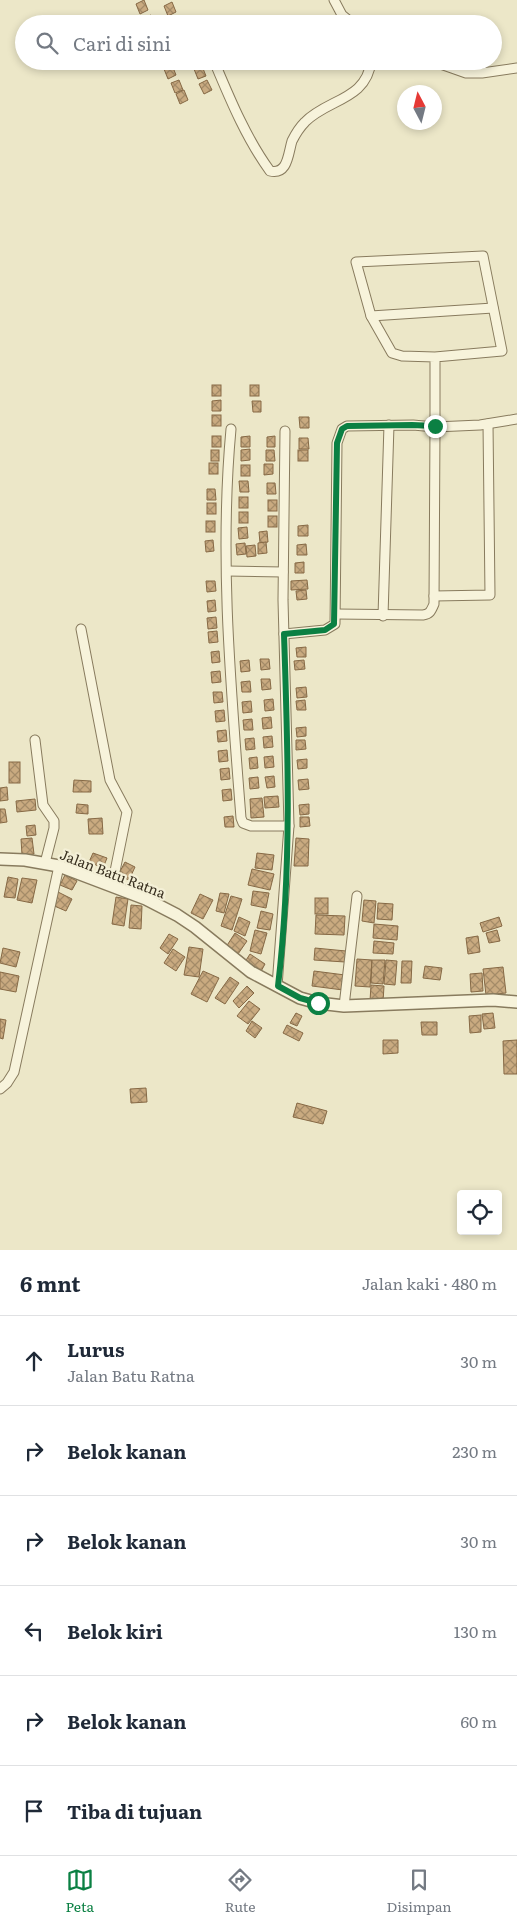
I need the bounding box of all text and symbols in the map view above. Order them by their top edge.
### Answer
search box [15,15,502,70]
icon: search [33,29,61,57]
text: Cari di sini [73,29,171,57]
north arrow [397,85,442,130]
route end [424,415,447,438]
street label: Jalan Batu Ratna [57,844,169,903]
route start [307,992,330,1015]
map controls [457,1190,502,1235]
button: locate [457,1190,502,1235]
text: 6 mnt [20,1267,80,1298]
text: Jalan kaki · 480 m [362,1271,497,1295]
text: Lurus [67,1335,124,1363]
icon: ahead [20,1347,48,1375]
text: 30 m [460,1349,497,1373]
text: Jalan Batu Ratna [67,1363,195,1387]
icon: right [20,1437,48,1465]
text: Belok kanan [67,1437,186,1465]
text: 230 m [452,1439,497,1463]
icon: right [20,1527,48,1555]
text: Belok kanan [67,1527,186,1555]
text: 30 m [460,1529,497,1553]
icon: left [20,1617,48,1645]
text: Belok kiri [67,1617,163,1645]
text: 130 m [454,1619,497,1643]
icon: right [20,1707,48,1735]
text: Belok kanan [67,1707,186,1735]
text: 60 m [460,1709,497,1733]
icon: arrive [20,1797,48,1825]
text: Tiba di tujuan [67,1797,202,1825]
tab: Peta [65,1866,94,1916]
tab: Rute [225,1866,256,1916]
tab: Disimpan [386,1866,452,1916]

